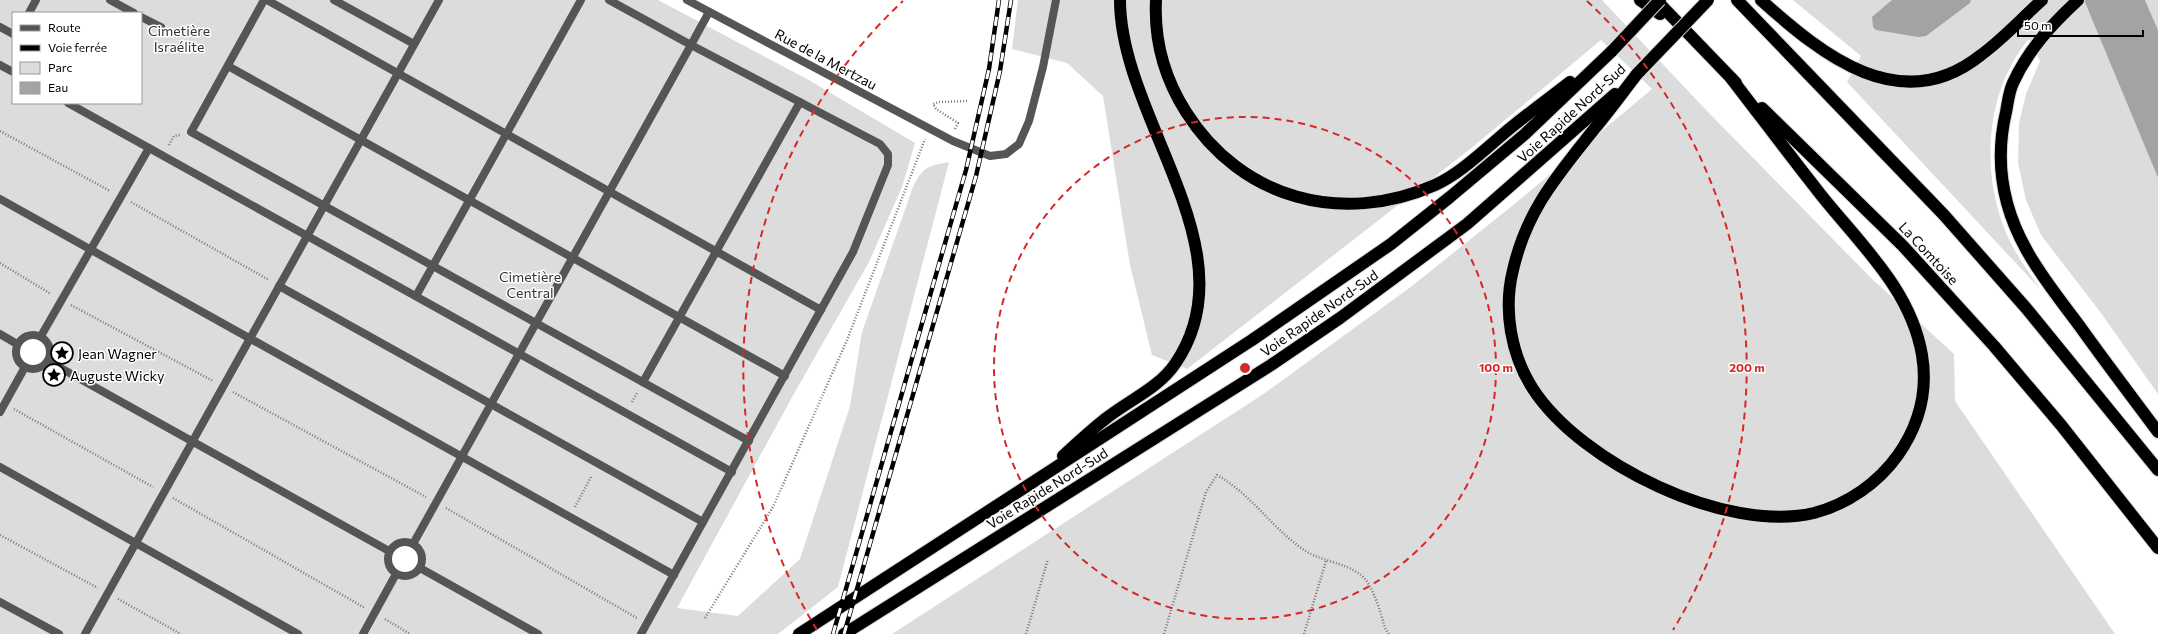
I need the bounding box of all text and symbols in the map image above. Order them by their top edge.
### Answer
legend [12,12,142,104]
scale bar [2018,12,2143,38]
text: 50 m [2024,18,2052,32]
text: Route [48,20,81,34]
park label: Cimetière Israélite [148,22,210,55]
street label: Rue de la Mertzau [772,25,880,93]
text: Voie ferrée [48,40,107,54]
text: Parc [48,60,72,74]
street label: Voie Rapide Nord-Sud [1513,60,1629,166]
text: Eau [48,80,68,94]
street label: La Comtoise [1896,218,1962,288]
street label: Voie Rapide Nord-Sud [1257,266,1381,360]
park label: Cimetière Central [499,268,561,301]
place icon: Jean Wagner [49,340,75,366]
place label: Jean Wagner [78,345,157,362]
text: 100 m [1479,360,1513,374]
text: 200 m [1729,360,1765,374]
centre of rings [1238,361,1252,375]
place icon: Auguste Wicky [41,362,67,388]
place label: Auguste Wicky [70,367,164,384]
street label: Voie Rapide Nord-Sud [983,444,1111,532]

